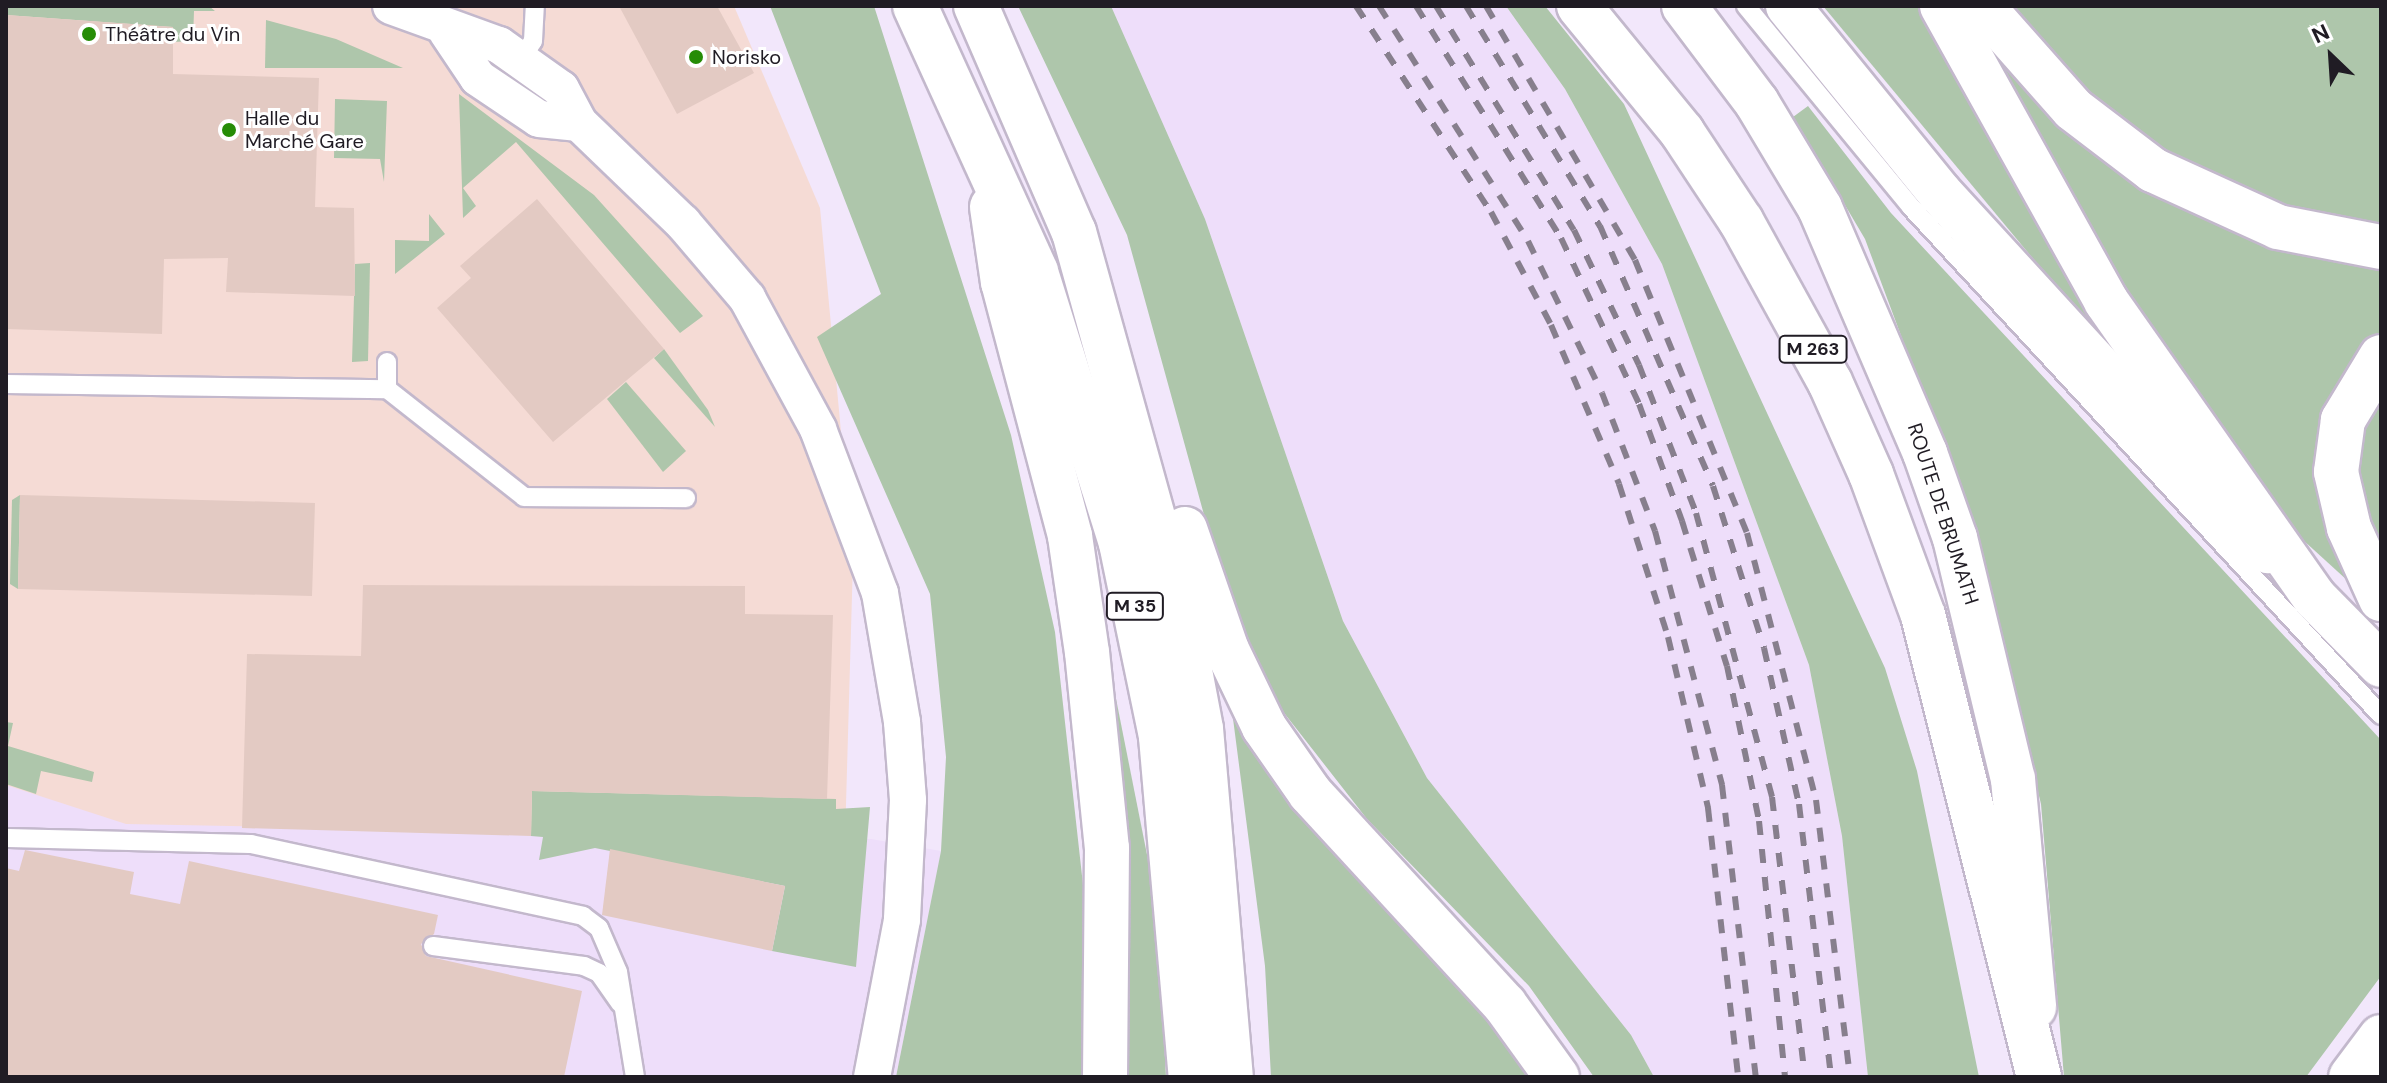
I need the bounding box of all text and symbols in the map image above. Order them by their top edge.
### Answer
north arrow [2291,16,2371,96]
text: N [2307,17,2334,50]
place label: Théâtre du Vin [105,22,240,46]
marker: Théâtre du Vin [80,25,98,43]
place label: Norisko [712,45,781,69]
marker: Norisko [687,48,705,66]
place label: Halle du Marché Gare [245,106,364,153]
marker: Halle du Marché Gare [220,121,238,139]
road number: M 263 [1777,335,1849,363]
street label: ROUTE DE BRUMATH [1902,420,1984,608]
road number: M 35 [1105,592,1165,620]

